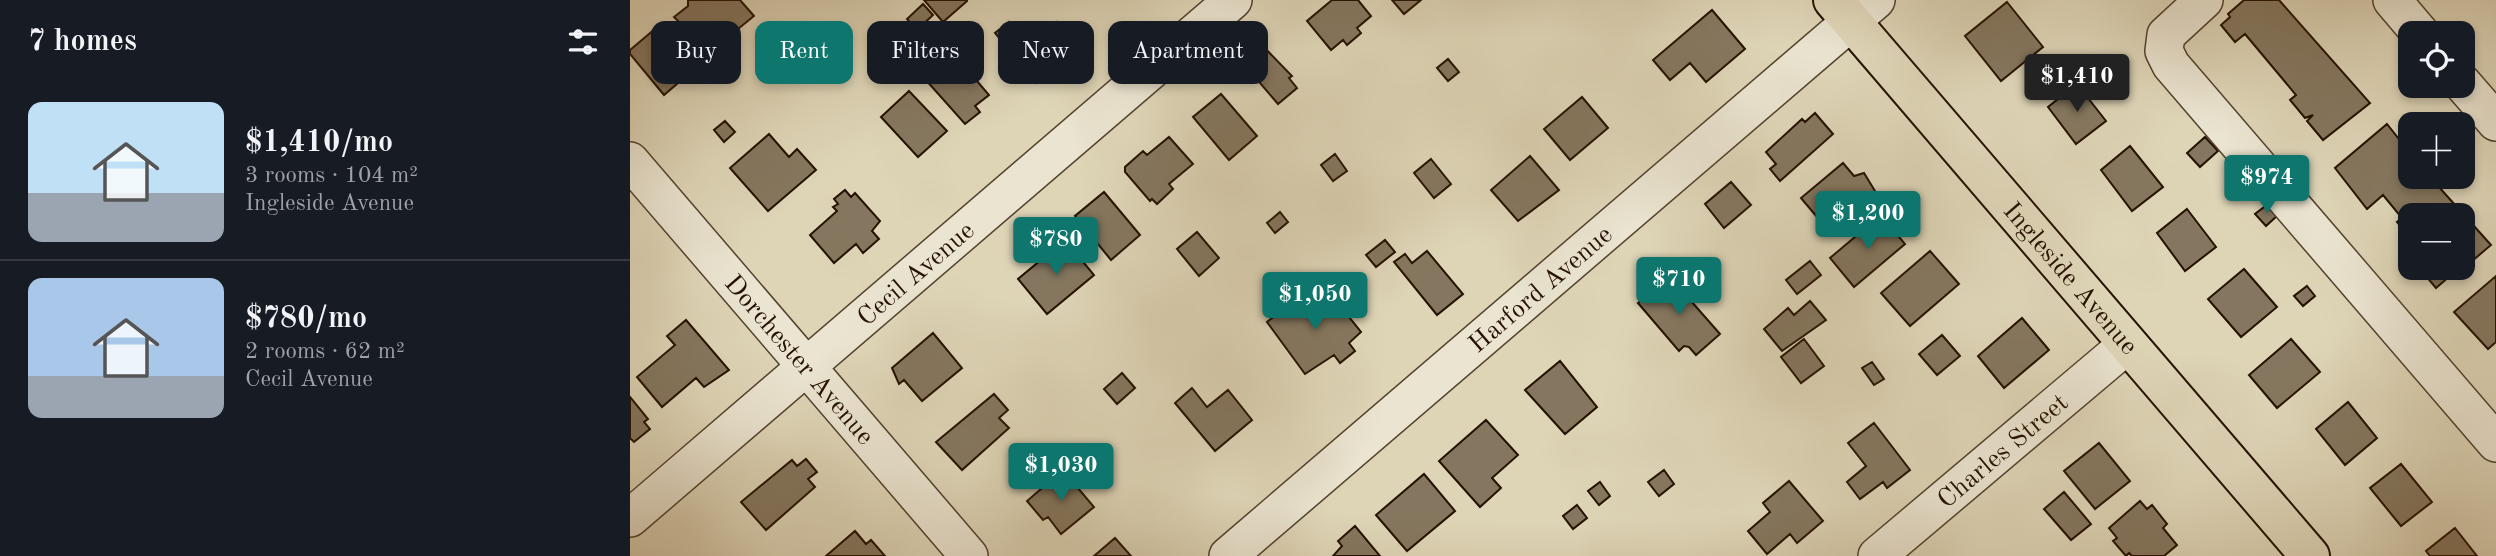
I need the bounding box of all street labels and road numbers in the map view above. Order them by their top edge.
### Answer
street label: Ingleside Avenue [1998,198,2142,360]
street label: Cecil Avenue [853,218,980,332]
street label: Harford Avenue [1465,222,1618,358]
street label: Dorchester Avenue [719,271,878,450]
street label: Charles Street [1933,390,2074,514]

